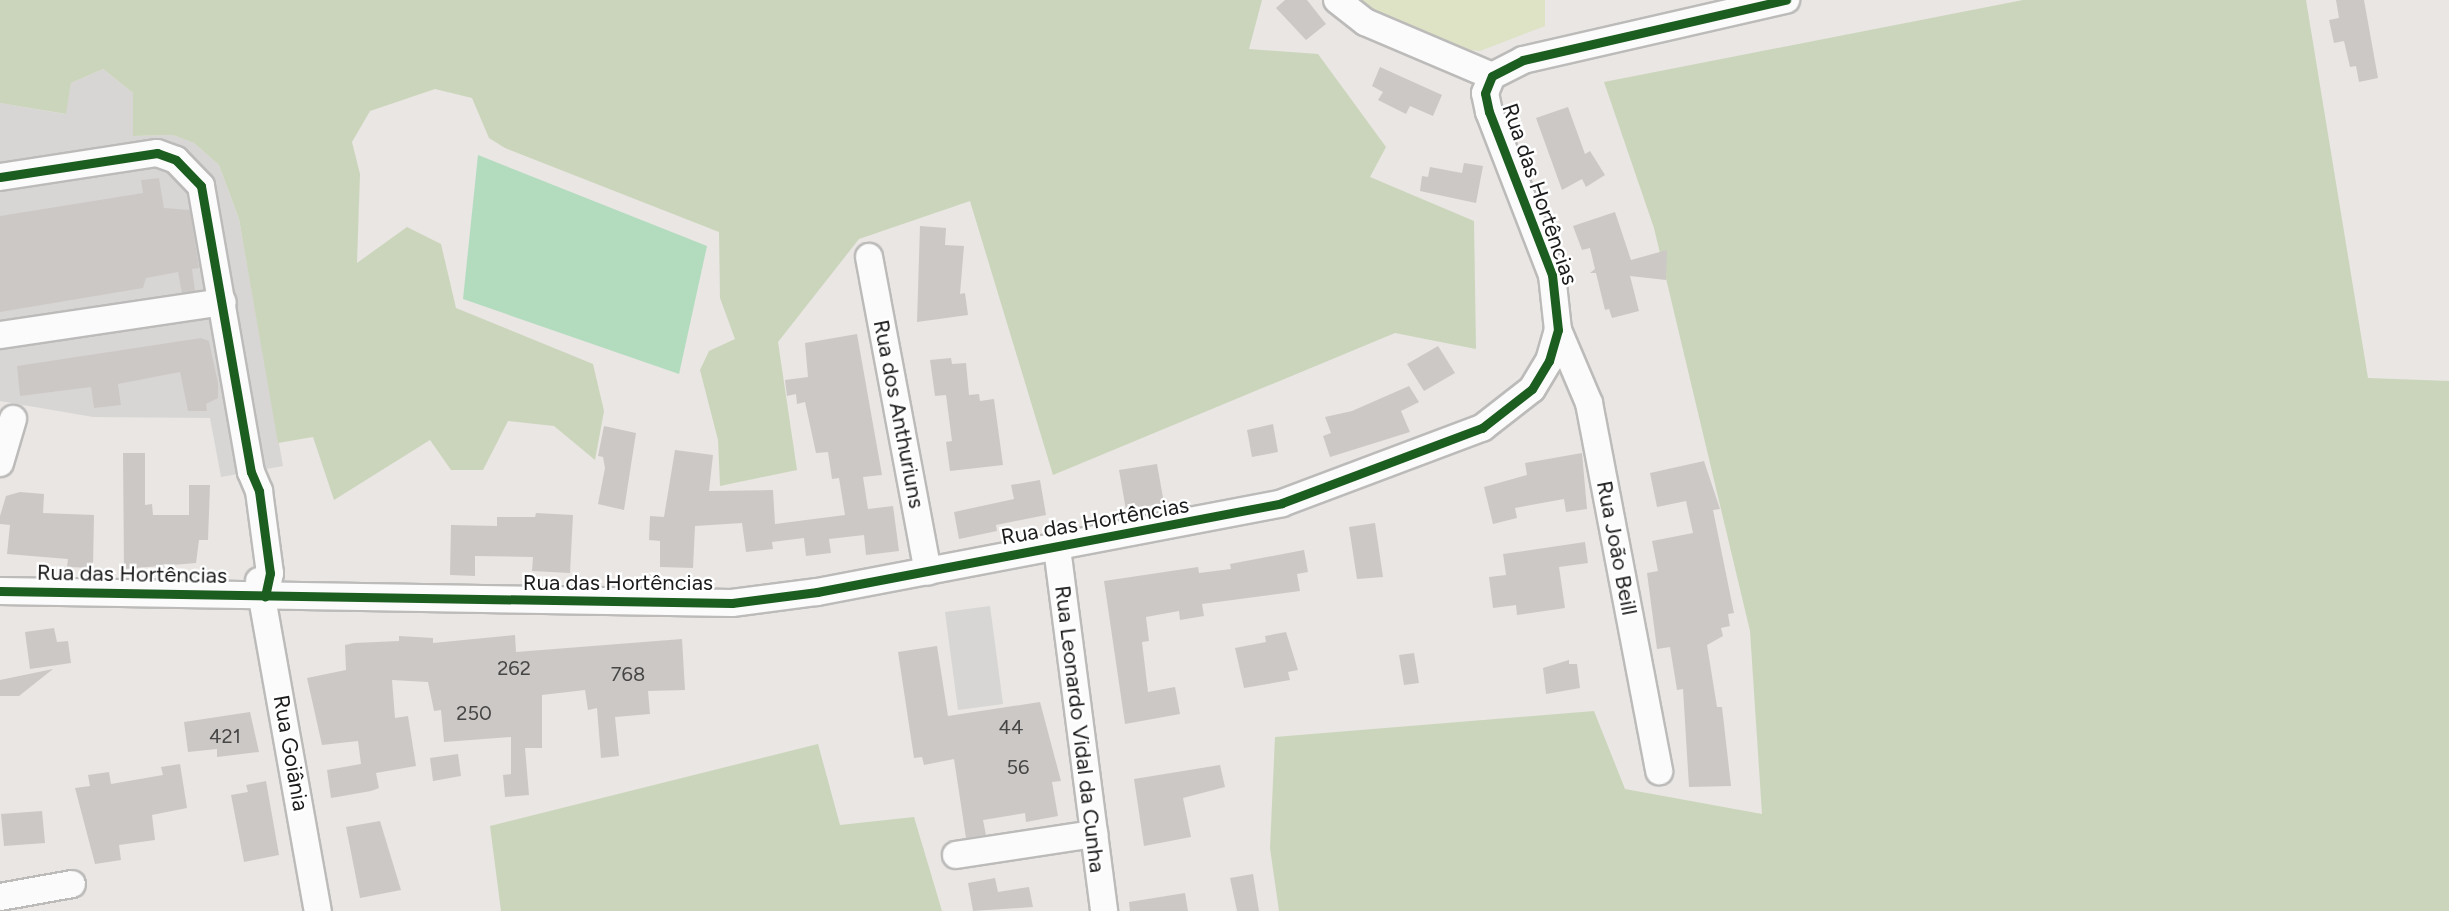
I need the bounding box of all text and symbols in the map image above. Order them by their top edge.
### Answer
street label: Rua das Hortências [1497,100,1583,288]
street label: Rua dos Anthuriuns [868,318,930,510]
street label: Rua João Beill [1591,479,1643,617]
street label: Rua das Hortências [999,491,1191,551]
street label: Rua das Hortências [37,559,227,589]
street label: Rua das Hortências [523,570,713,596]
street label: Rua Leonardo Vidal da Cunha [1049,584,1111,874]
house number: 262 [497,656,531,680]
house number: 768 [611,662,645,686]
street label: Rua Goiânia [268,693,314,813]
house number: 250 [456,701,492,725]
house number: 44 [999,715,1023,739]
house number: 421 [209,724,241,748]
house number: 56 [1007,755,1029,779]

